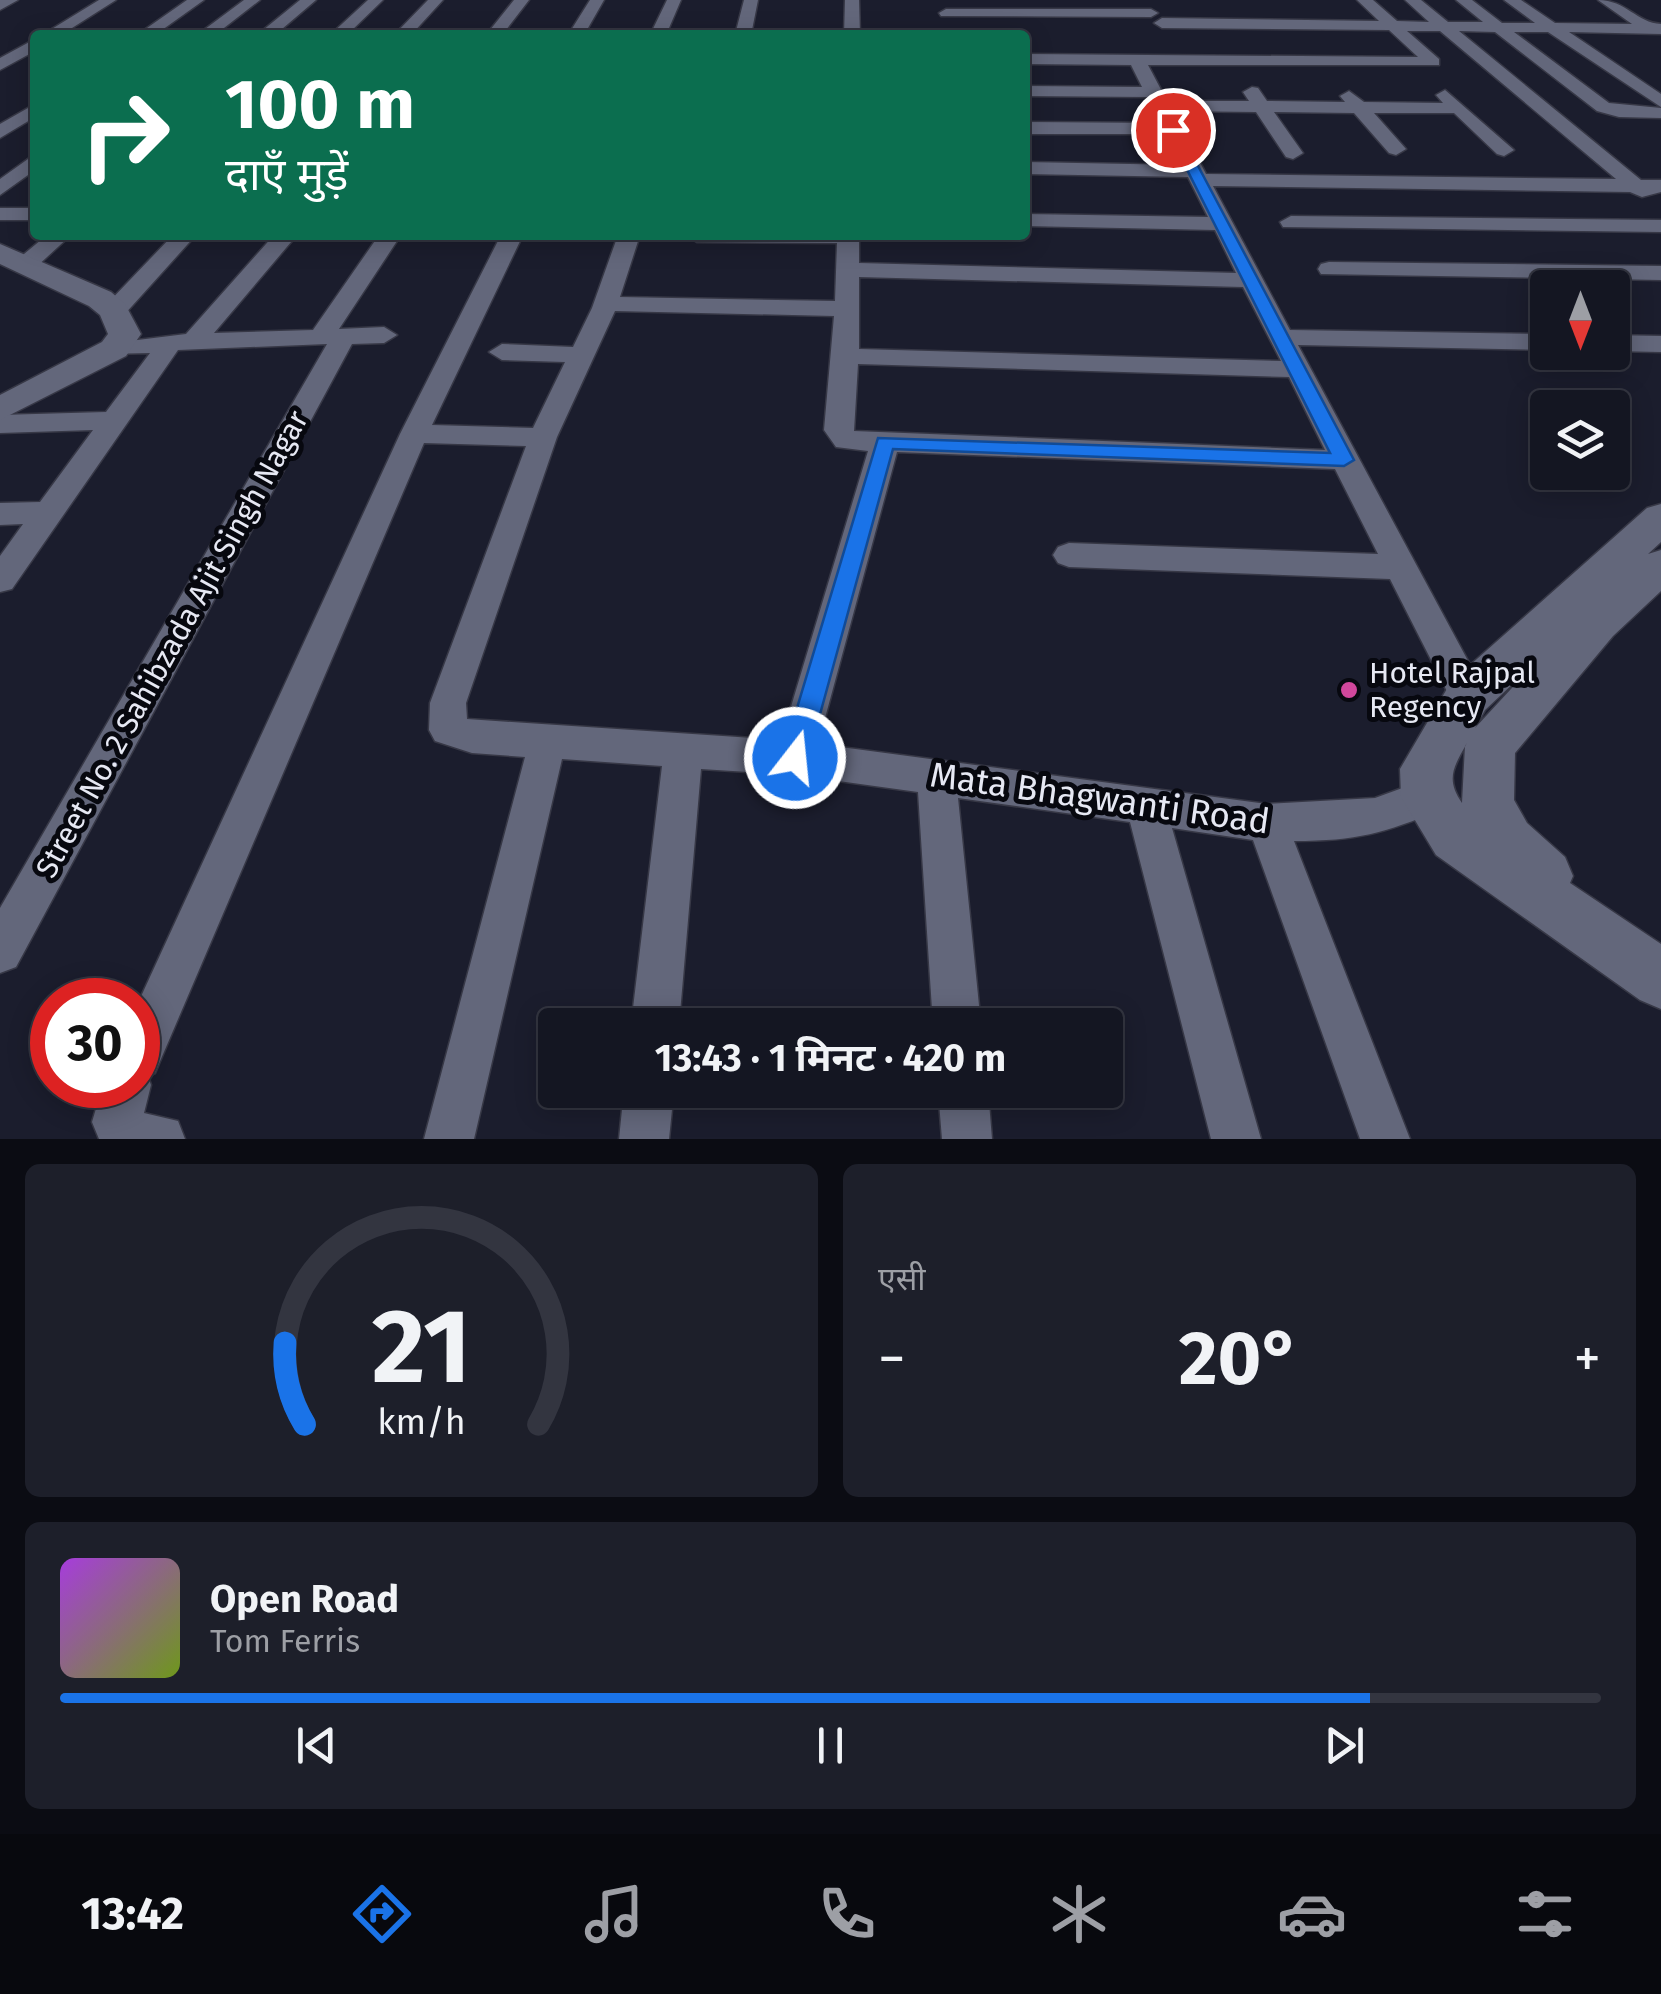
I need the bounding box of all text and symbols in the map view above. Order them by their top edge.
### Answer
text: 100 m [225,63,415,147]
icon: right [60,70,190,200]
pin [1131,88,1216,173]
icon: arrive [1146,103,1201,158]
text: दाएँ मुड़ें [225,148,348,202]
north arrow [1530,270,1630,370]
map controls [1530,270,1630,490]
button: layers [1530,390,1630,490]
street label: Street No. 2 Sahibzada Ajit Singh Nagar [28,404,316,884]
place label: Hotel Rajpal Regency [1369,655,1535,725]
marker: Hotel Rajpal Regency [1338,679,1360,701]
position arrow [743,706,847,810]
street label: Mata Bhagwanti Road [928,753,1272,843]
speed limit sign: 30 [30,978,160,1108]
text: 13:43 · 1 मिनट · 420 m [655,1035,1006,1081]
text: एसी [878,1260,926,1298]
text: 21 [372,1285,471,1410]
text: 20° [1179,1314,1300,1404]
text: − [878,1326,906,1392]
text: + [1574,1326,1601,1392]
text: km/h [377,1401,466,1443]
text: Open Road [210,1576,399,1622]
text: Tom Ferris [210,1622,360,1660]
icon: previous [289,1718,344,1773]
icon: pause [803,1718,858,1773]
icon: next [1317,1718,1372,1773]
icon: directions [347,1879,417,1949]
icon: music [579,1879,649,1949]
icon: phone [812,1879,882,1949]
icon: climate [1044,1879,1114,1949]
icon: car [1277,1879,1347,1949]
icon: filters [1510,1879,1580,1949]
text: 13:42 [81,1887,184,1941]

